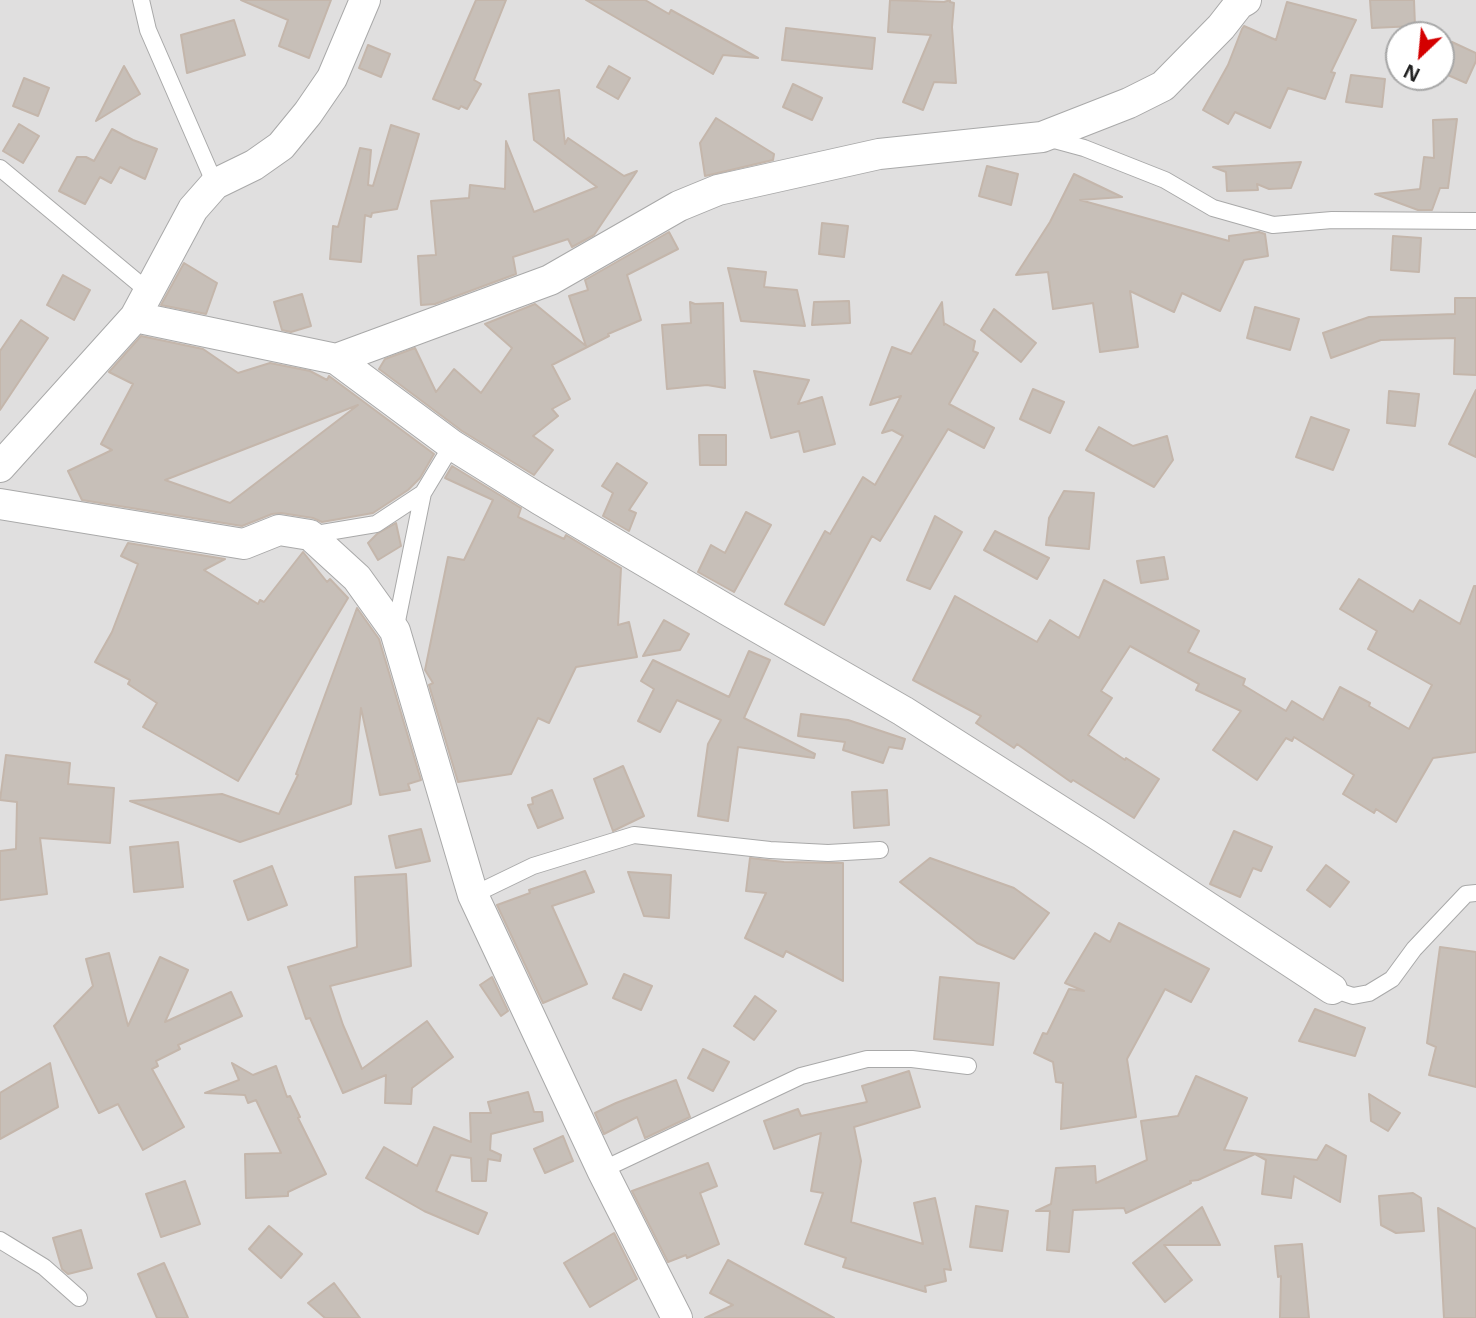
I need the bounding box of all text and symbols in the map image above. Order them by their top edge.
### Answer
north arrow [1385,21,1455,91]
text: N [1399,58,1424,88]

